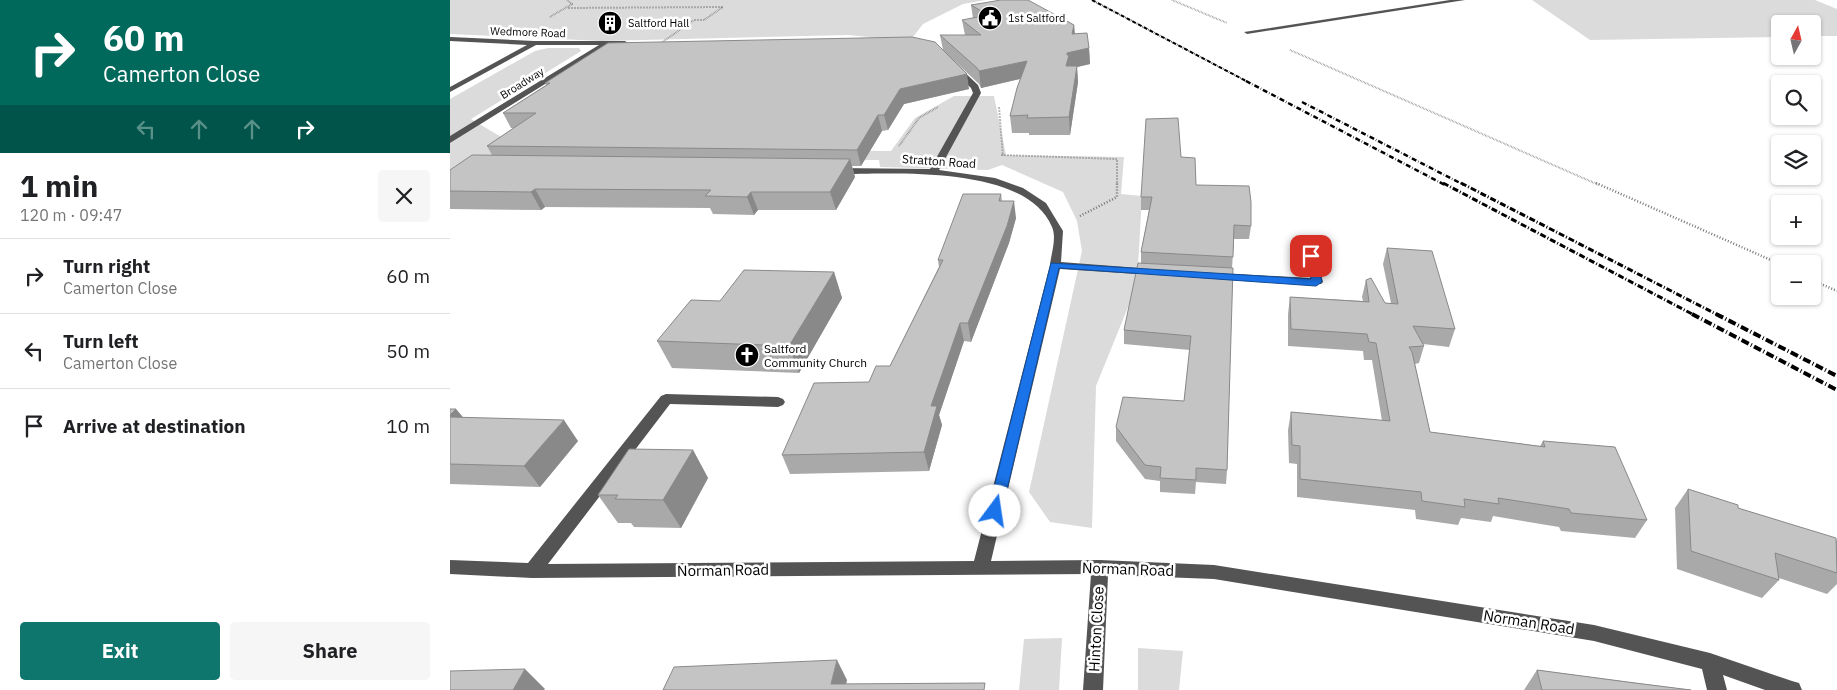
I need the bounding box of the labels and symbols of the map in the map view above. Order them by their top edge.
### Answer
public building icon: 1st Saltford [977,5,1003,31]
building icon: Saltford Hall [597,10,623,36]
place label: 1st Saltford [1008,11,1065,25]
north arrow [1771,15,1821,65]
place label: Saltford Hall [628,16,689,30]
street label: Wedmore Road [490,24,566,40]
street label: Broadway [497,64,547,102]
street label: Stratton Road [901,151,977,171]
pin [1290,235,1332,277]
place label: Saltford Community Church [764,341,867,370]
church icon: Saltford Community Church [734,342,760,368]
position arrow [968,484,1020,536]
street label: Norman Road [1082,558,1174,580]
street label: Norman Road [677,560,769,580]
street label: Hinton Close [1084,586,1108,672]
street label: Norman Road [1482,605,1576,639]

